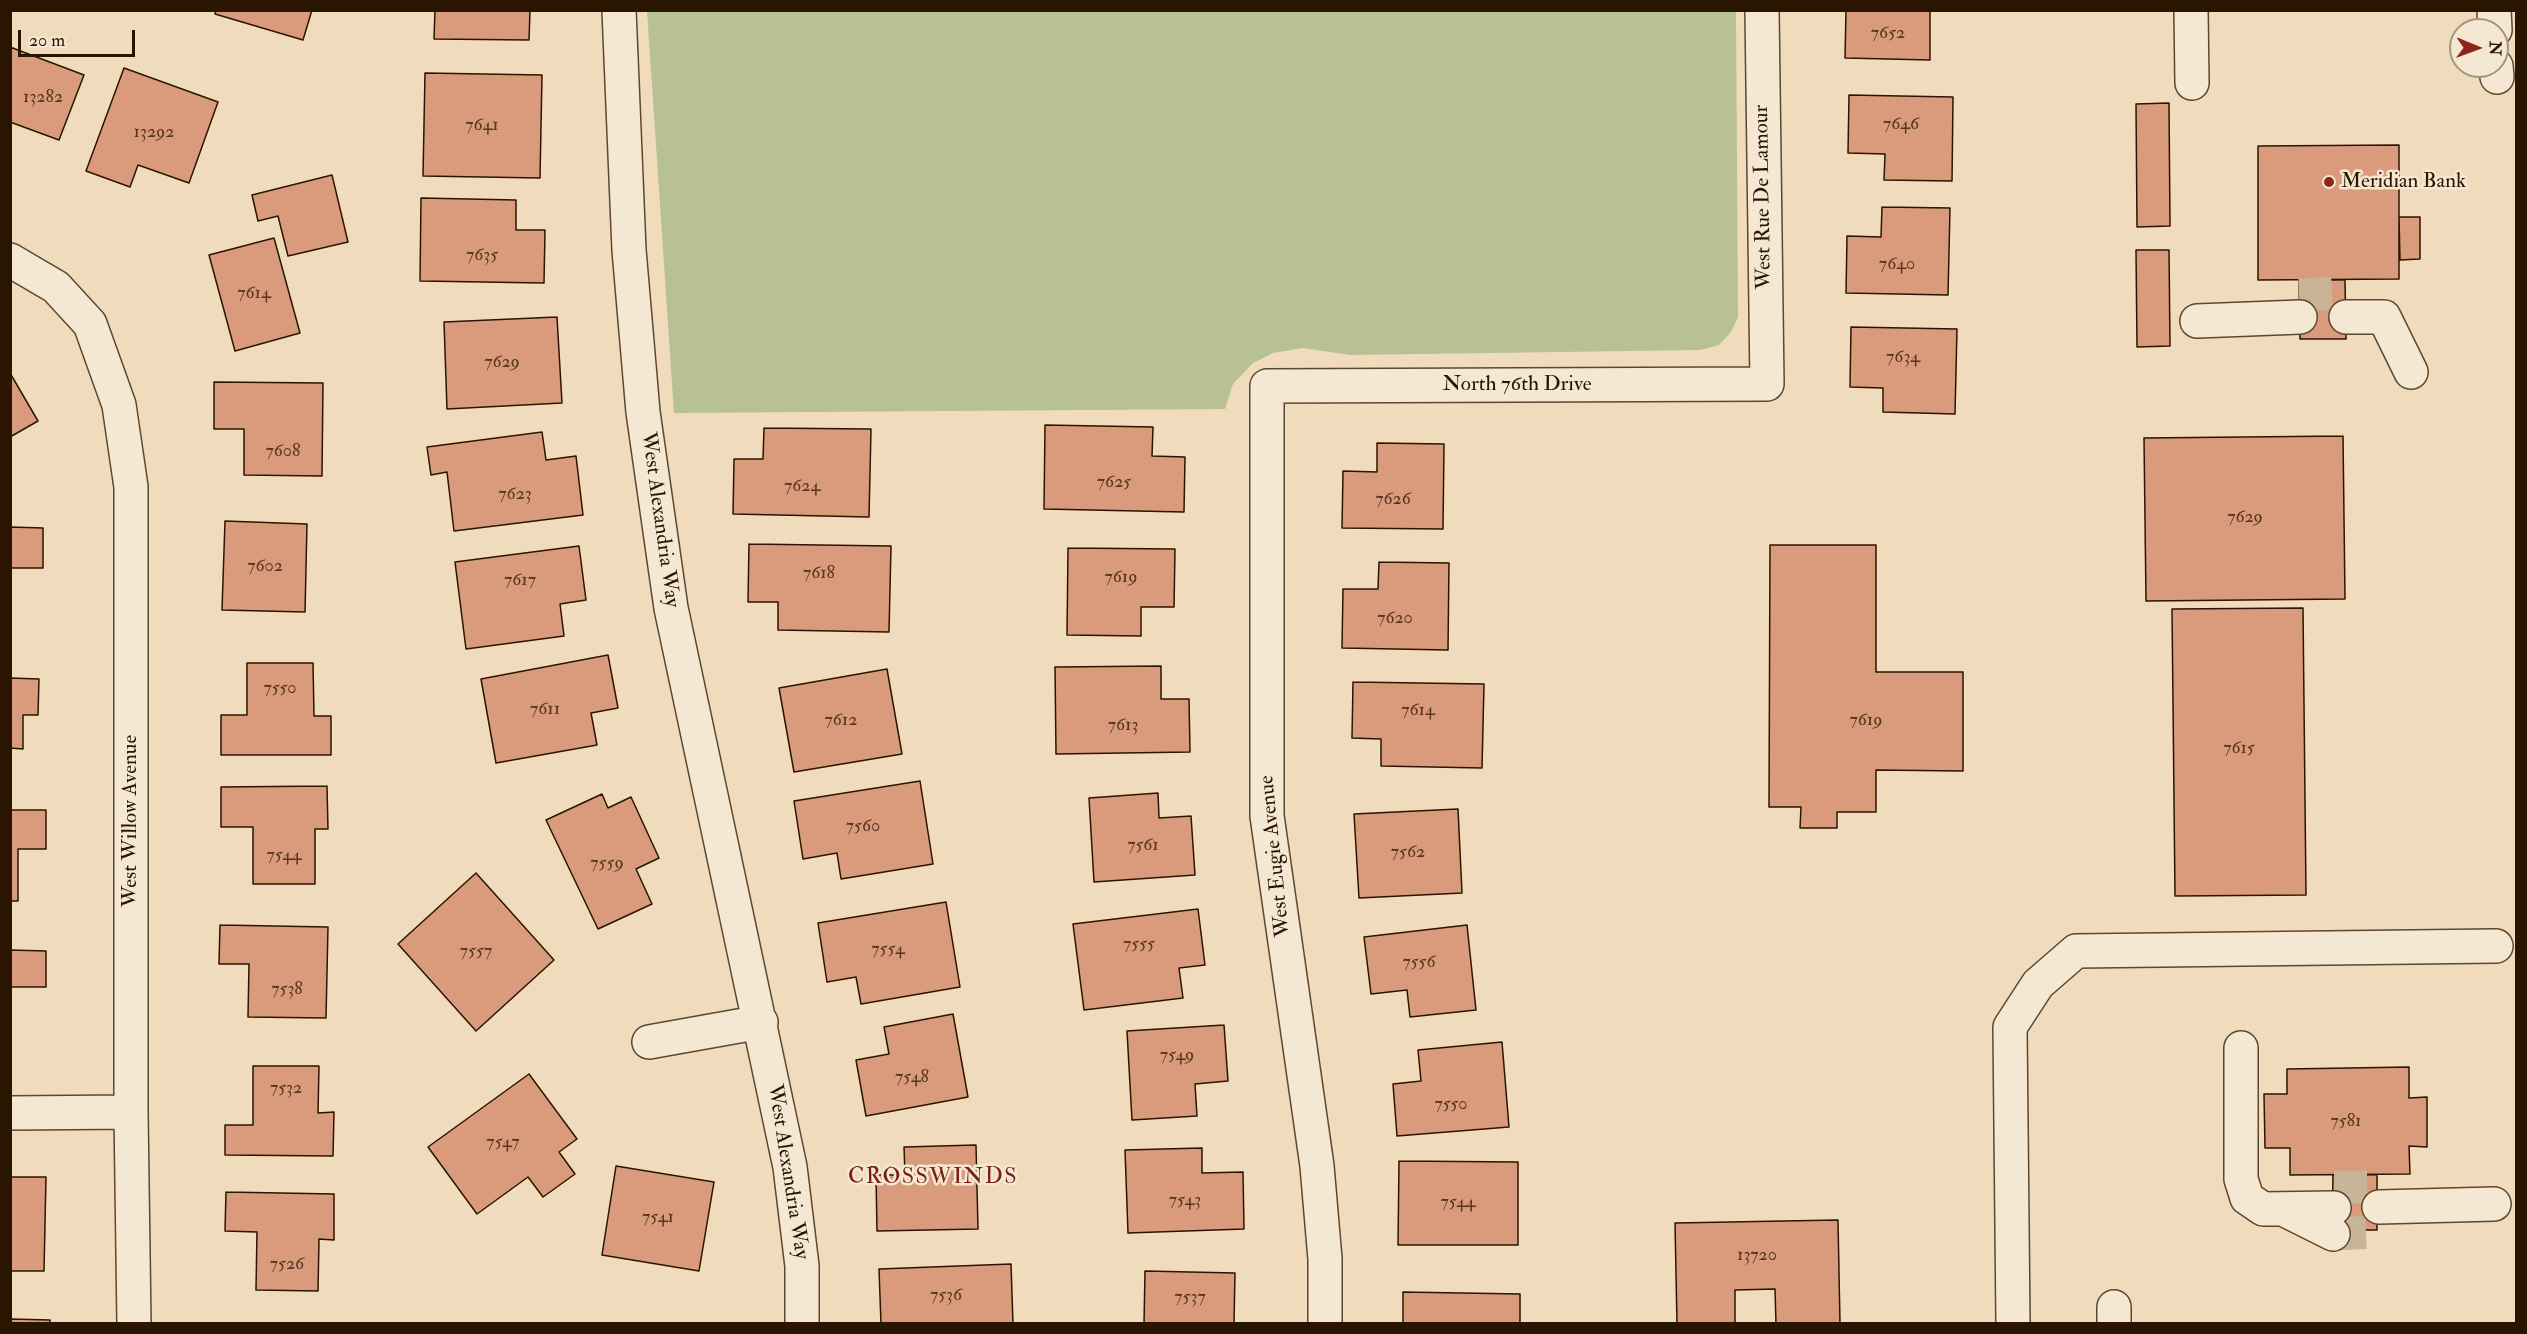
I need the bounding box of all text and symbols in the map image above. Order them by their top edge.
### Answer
scale bar [21,18,138,56]
north arrow [2449,18,2509,78]
house number: 7652 [1871,23,1905,45]
text: 20 m [29,29,65,52]
text: N [2485,41,2505,56]
house number: 13282 [23,87,63,109]
street label: West Rue De Lamour [1750,104,1778,290]
house number: 7646 [1883,114,1919,136]
house number: 7641 [465,115,499,137]
house number: 13292 [134,122,174,144]
place label: Meridian Bank [2341,169,2466,195]
marker: Meridian Bank [2322,175,2336,189]
house number: 7635 [466,245,498,267]
house number: 7640 [1879,254,1915,276]
house number: 7614 [237,283,271,305]
house number: 7634 [1886,347,1920,369]
house number: 7629 [484,352,520,374]
street label: North 76th Drive [1442,372,1592,398]
street label: West Alexandria Way [634,431,684,609]
house number: 7608 [265,441,301,463]
house number: 7625 [1097,472,1131,494]
house number: 7624 [784,476,820,498]
house number: 7623 [498,484,532,506]
house number: 7626 [1375,489,1411,511]
house number: 7629 [2227,507,2263,529]
house number: 7602 [247,556,283,578]
house number: 7618 [803,563,835,585]
house number: 7619 [1105,567,1137,589]
house number: 7617 [504,570,536,592]
house number: 7620 [1377,608,1413,630]
house number: 7550 [263,678,297,700]
house number: 7611 [530,699,560,721]
house number: 7614 [1401,700,1435,722]
house number: 7612 [825,710,857,732]
house number: 7619 [1850,710,1882,732]
house number: 7613 [1108,715,1138,737]
street label: West Willow Avenue [118,735,144,907]
house number: 7615 [2223,738,2255,760]
street label: West Eugie Avenue [1255,774,1297,938]
house number: 7560 [846,816,880,838]
house number: 7561 [1127,835,1159,857]
house number: 7562 [1391,842,1425,864]
house number: 7544 [266,845,302,867]
house number: 7559 [590,853,624,875]
house number: 7555 [1123,934,1155,956]
house number: 7554 [871,939,905,961]
house number: 7557 [460,941,492,963]
house number: 7556 [1402,952,1436,974]
house number: 7538 [271,979,303,1001]
house number: 7549 [1160,1045,1194,1067]
house number: 7548 [895,1067,929,1089]
house number: 7532 [270,1078,302,1100]
street label: West Alexandria Way [761,1083,813,1261]
house number: 7550 [1434,1094,1468,1116]
house number: 7581 [2330,1111,2362,1133]
house number: 7547 [486,1132,520,1154]
district label: CROSSWINDS [848,1165,1018,1191]
house number: 7543 [1169,1190,1201,1212]
house number: 7544 [1440,1192,1476,1214]
house number: 7541 [642,1207,674,1229]
house number: 13720 [1737,1245,1777,1267]
house number: 7526 [270,1254,304,1276]
house number: 7536 [930,1285,962,1307]
house number: 7537 [1174,1287,1206,1309]

